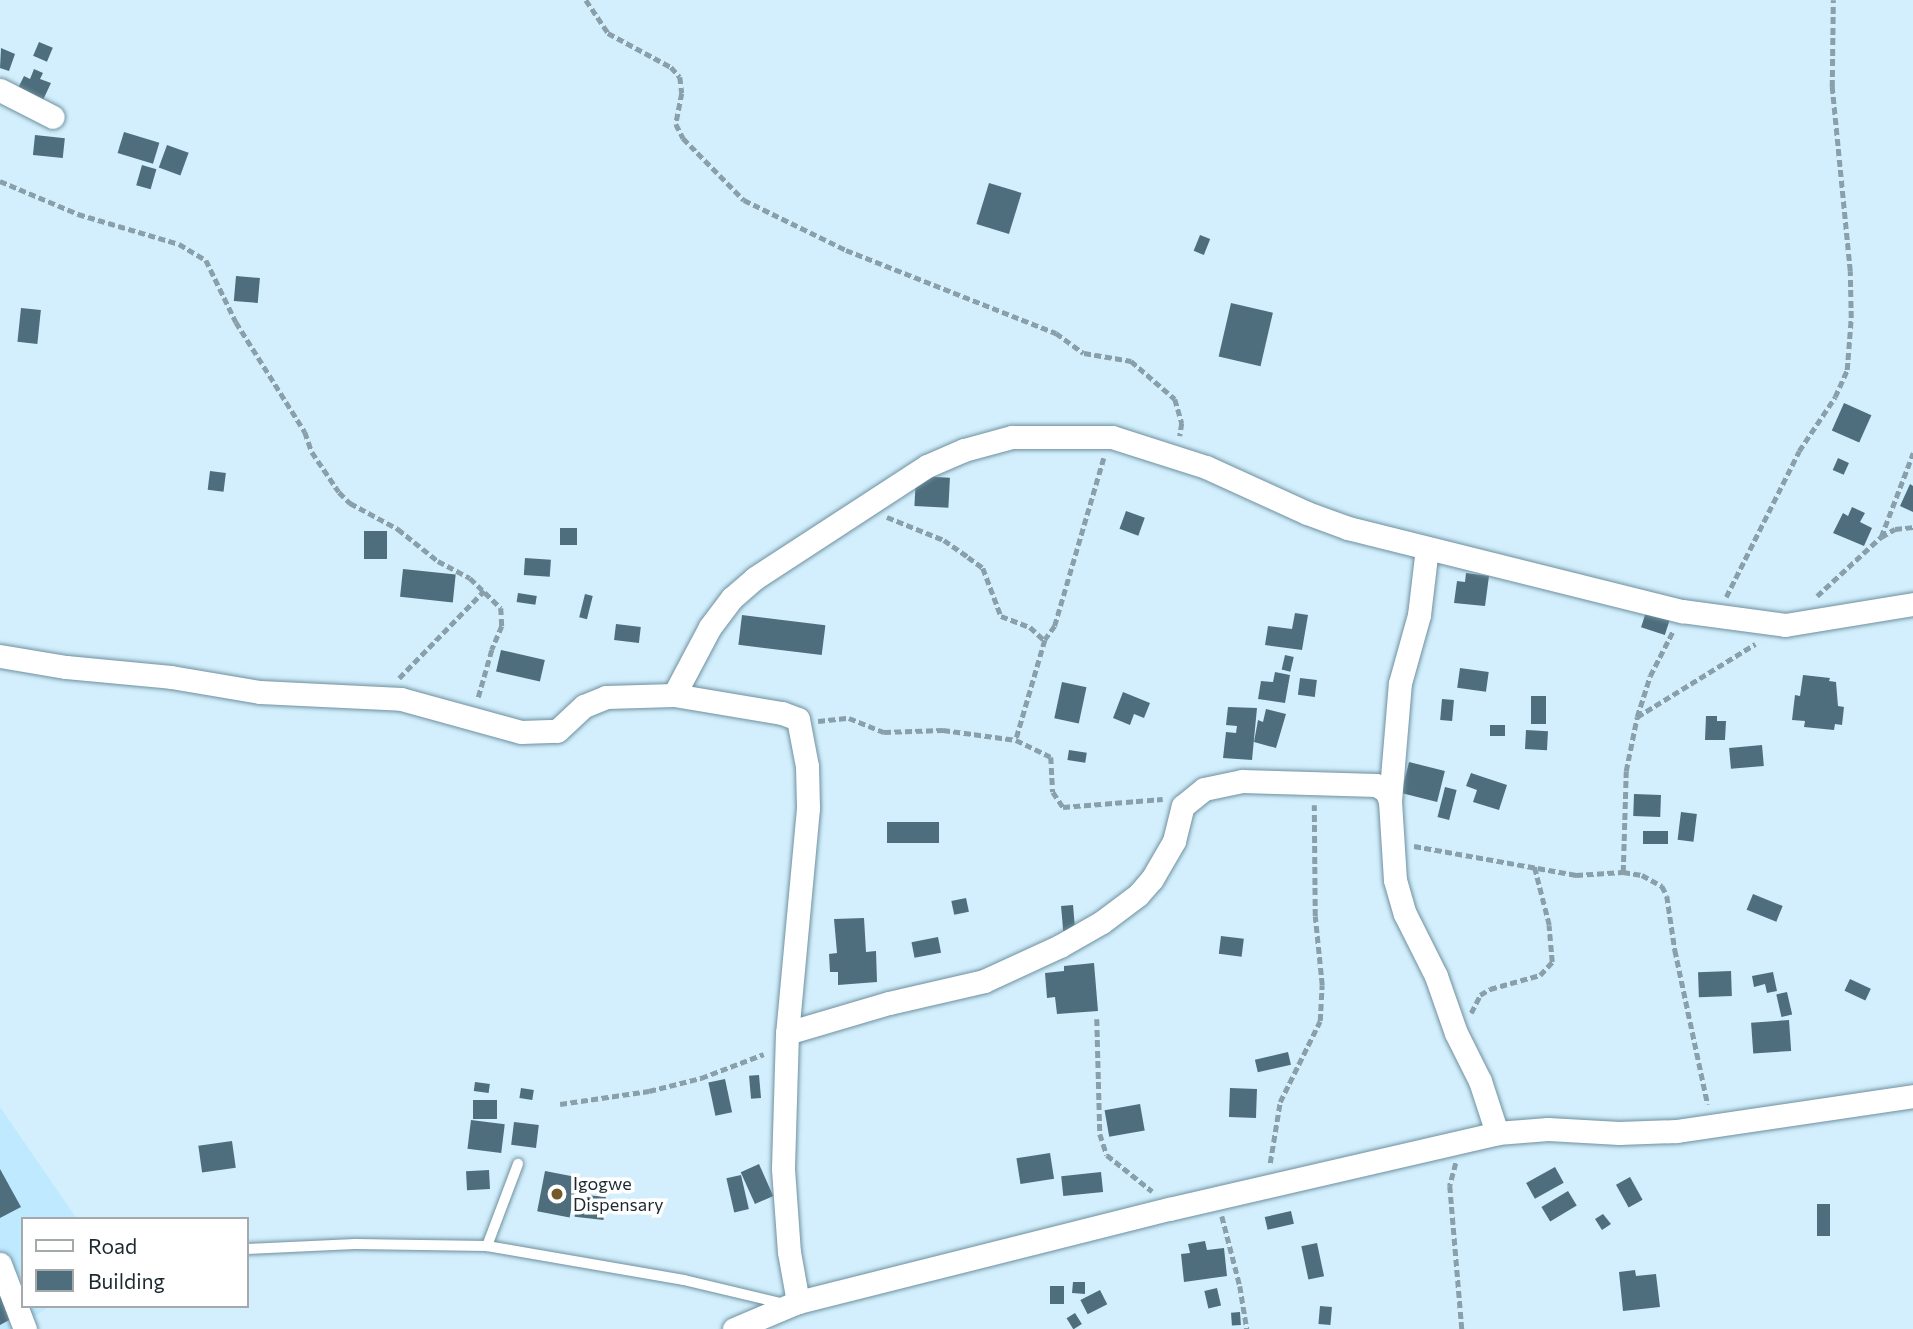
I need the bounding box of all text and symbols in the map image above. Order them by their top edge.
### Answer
place label: Igogwe Dispensary [573,1173,664,1216]
marker: Igogwe Dispensary [547,1184,567,1204]
legend [21,1217,248,1308]
text: Road [88,1233,137,1258]
text: Building [88,1268,165,1293]

